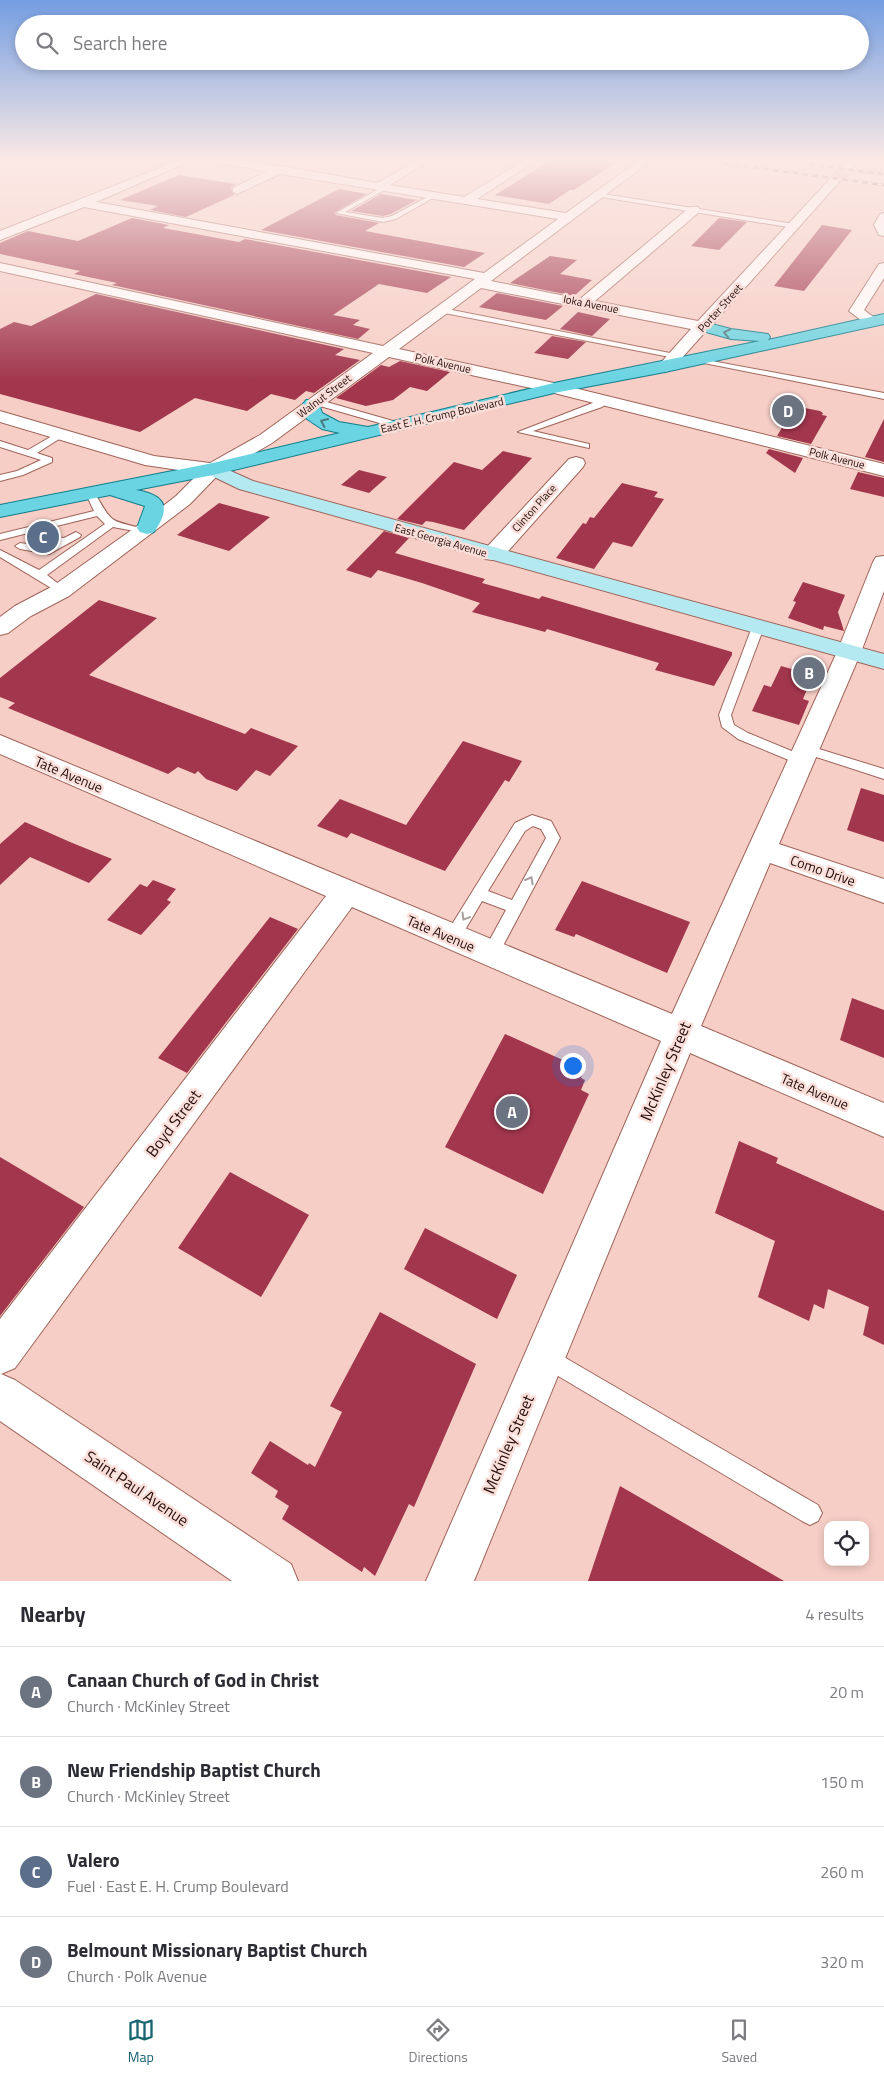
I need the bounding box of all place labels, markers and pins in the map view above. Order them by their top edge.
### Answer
pin: D [772,392,804,430]
pin: C [27,518,59,556]
pin: B [793,654,825,692]
pin: A [496,1093,528,1131]

